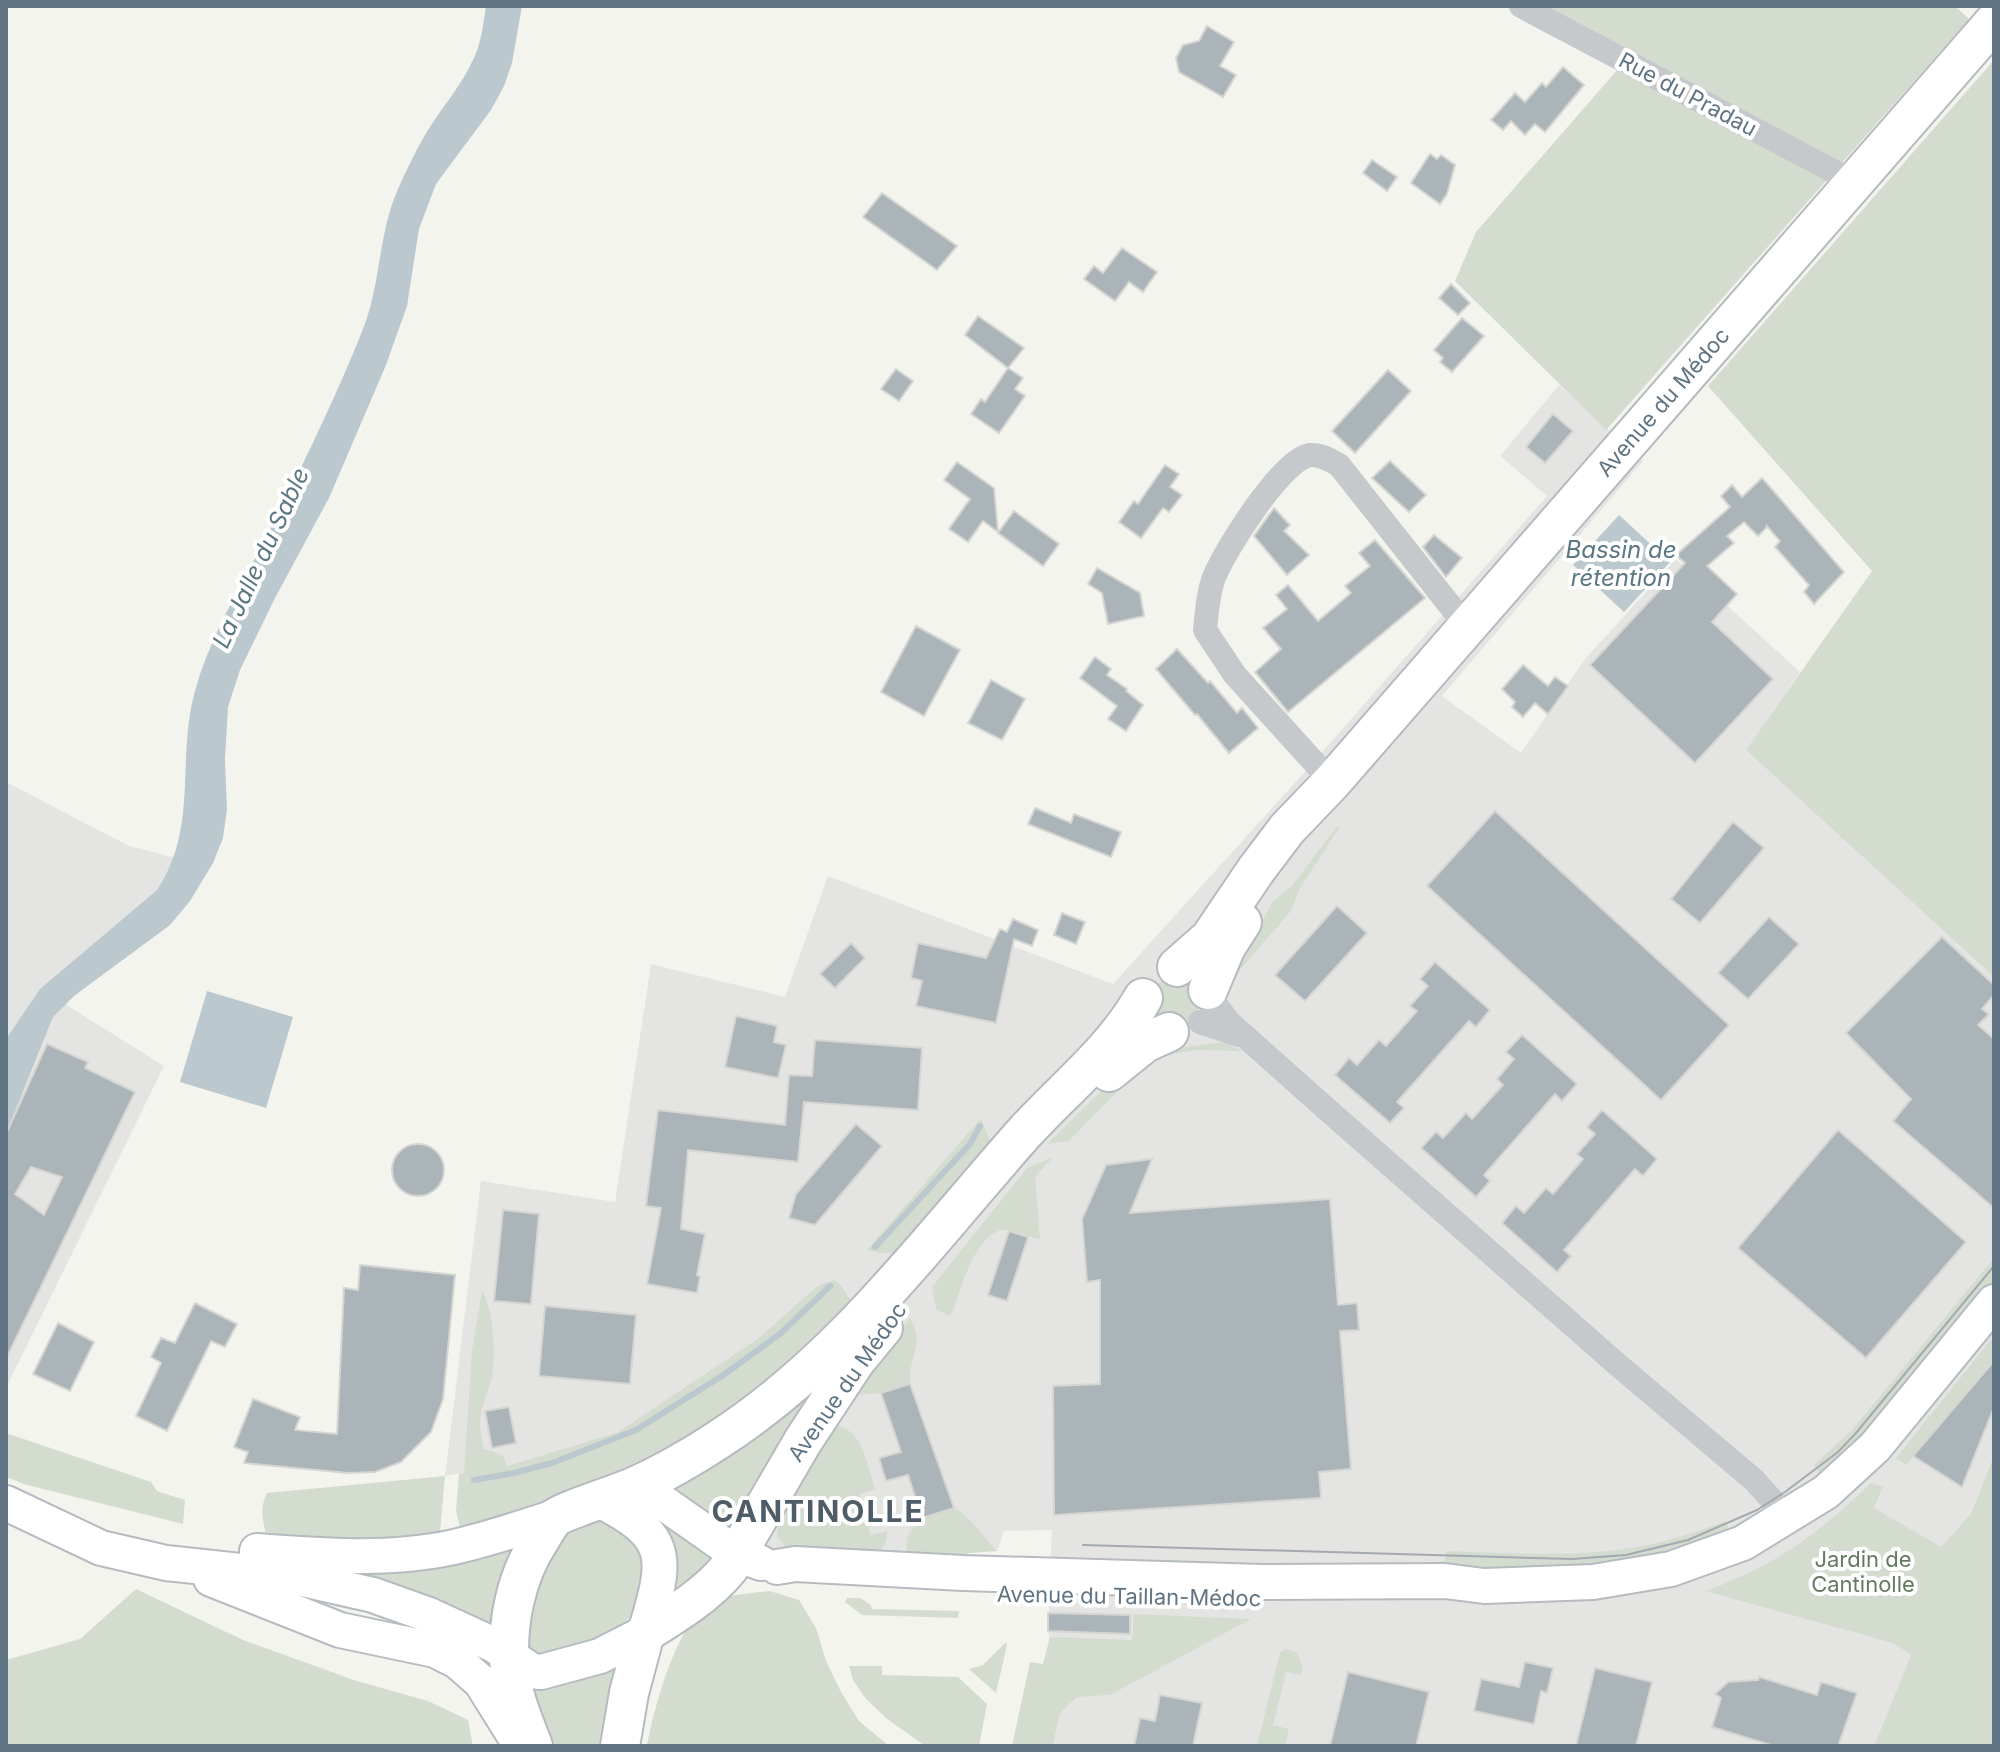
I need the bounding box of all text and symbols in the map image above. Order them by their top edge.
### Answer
street label: Rue du Pradau [1615,47,1761,141]
street label: Avenue du Médoc [1591,322,1735,482]
water label: La Jalle du Sable [206,463,315,653]
water label: Bassin de rétention [1565,535,1677,592]
street label: Avenue du Médoc [782,1298,912,1466]
district label: CANTINOLLE [711,1493,925,1529]
park label: Jardin de Cantinolle [1811,1546,1915,1597]
street label: Avenue du Taillan-Médoc [997,1581,1261,1611]

